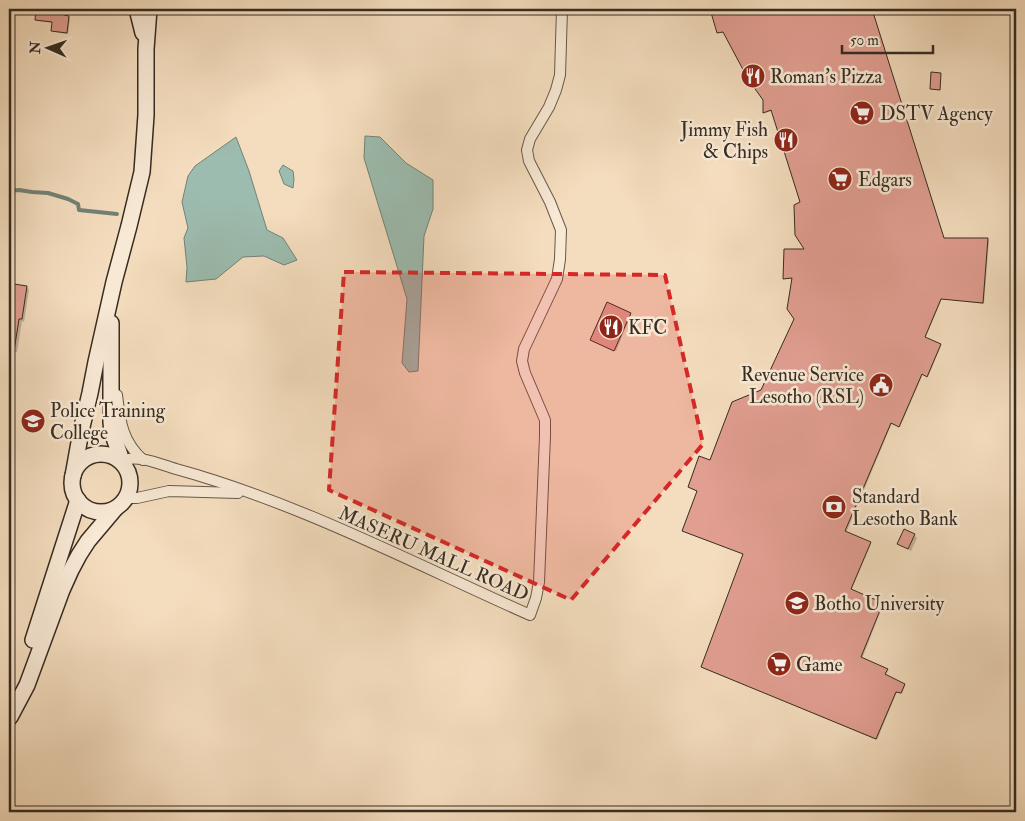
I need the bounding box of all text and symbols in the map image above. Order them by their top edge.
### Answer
north arrow [22,22,72,72]
scale bar [842,22,934,54]
text: 50 m [850,31,879,50]
text: N [27,41,44,55]
restaurant icon: Roman's Pizza [740,63,766,89]
place label: Roman's Pizza [770,65,882,89]
supermarket icon: DSTV Agency [849,100,875,126]
place label: DSTV Agency [880,102,993,126]
place label: Jimmy Fish & Chips [680,118,768,165]
restaurant icon: Jimmy Fish & Chips [773,127,799,153]
supermarket icon: Edgars [827,166,853,192]
place label: Edgars [858,168,912,192]
restaurant icon: KFC [598,314,624,340]
place label: KFC [628,316,667,340]
place label: Revenue Service Lesotho (RSL) [741,363,864,409]
public building icon: Revenue Service Lesotho (RSL) [868,372,894,398]
place label: Police Training College [50,399,166,445]
school or university icon: Police Training College [20,408,46,434]
place label: Standard Lesotho Bank [852,485,958,531]
bank icon: Standard Lesotho Bank [821,494,847,520]
street label: MASERU MALL ROAD [335,501,532,607]
school or university icon: Botho University [784,590,810,616]
place label: Botho University [814,592,945,616]
supermarket icon: Game [766,651,792,677]
place label: Game [796,653,842,677]

